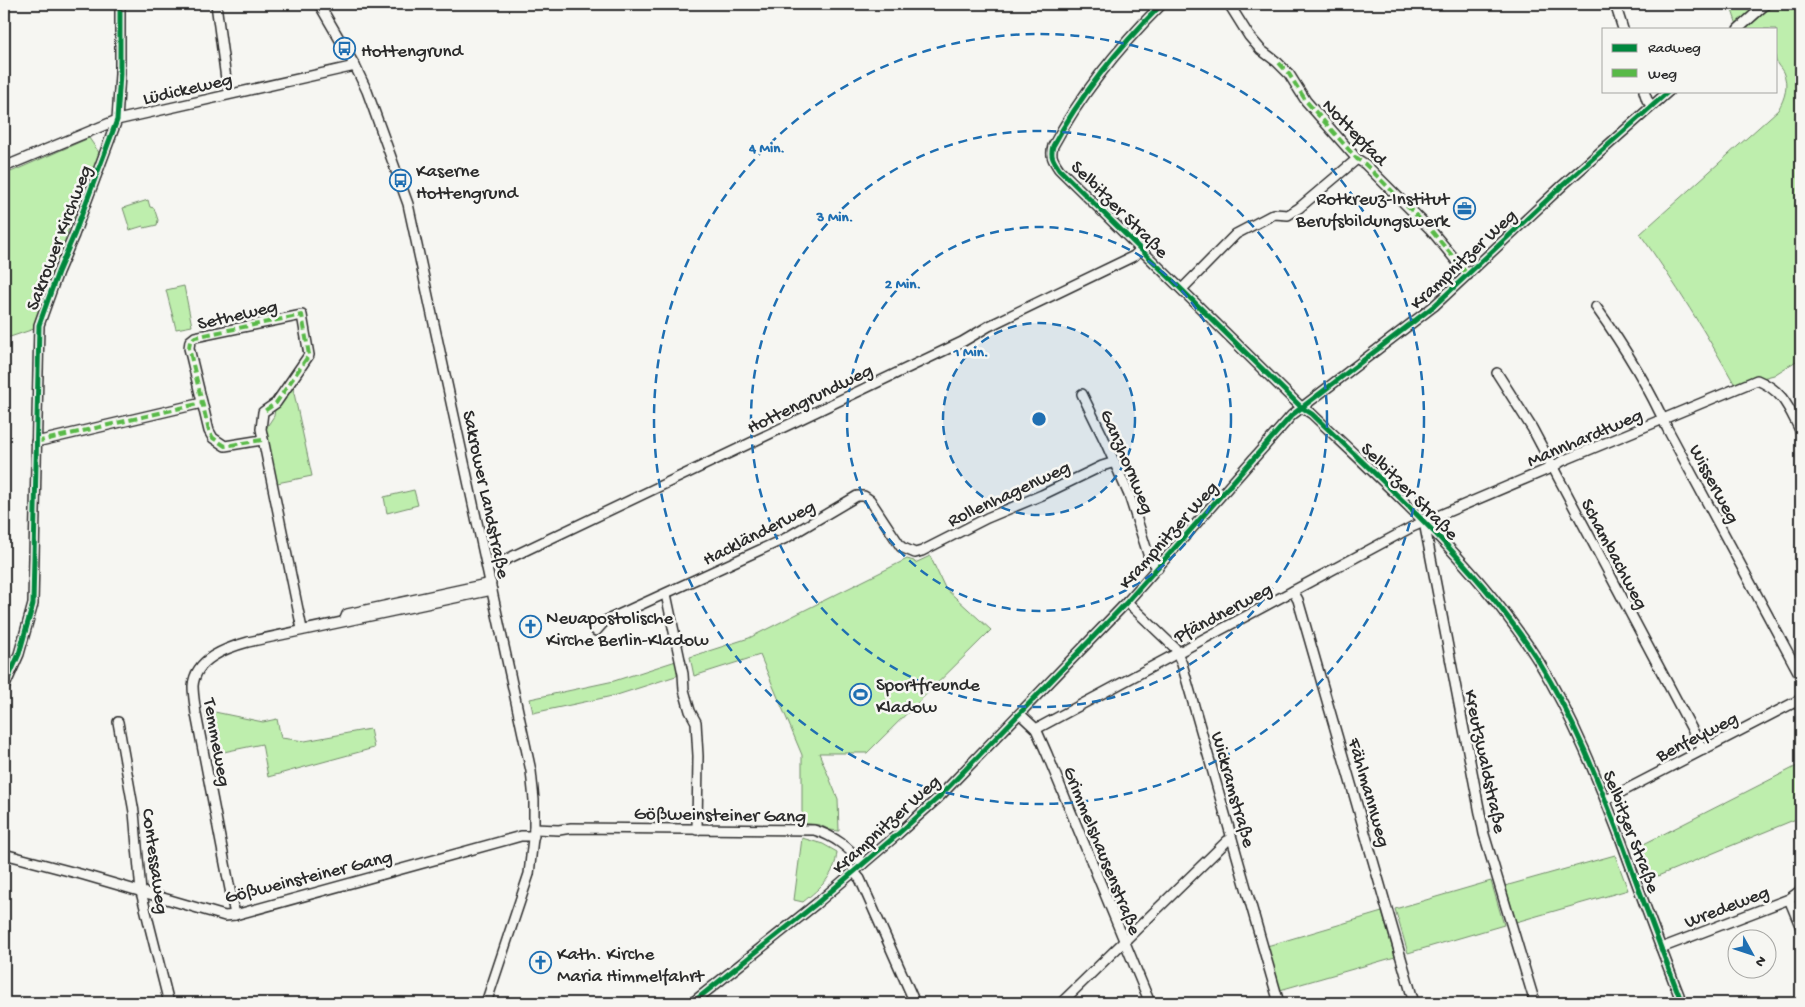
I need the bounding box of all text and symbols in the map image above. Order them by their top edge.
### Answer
legend [1602,28,1778,92]
bus stop icon: Hottengrund [333,37,357,61]
text: Radweg [1648,40,1701,58]
place label: Hottengrund [361,41,465,64]
text: Weg [1648,66,1677,84]
street label: Lüdickeweg [141,69,235,112]
street label: Nottepfad [1316,95,1392,173]
text: 4 Min. [748,140,785,158]
street label: Selbitzer Straße [1065,157,1173,264]
place label: Kaserne Hottengrund [416,161,520,206]
street label: Sakrower Kirchweg [22,162,99,314]
bus stop icon: Kaserne Hottengrund [388,168,412,192]
place label: Rotkreuz-Institut Berufsbildungswerk [1295,189,1451,234]
office icon: Rotkreuz-Institut Berufsbildungswerk [1453,196,1477,220]
street label: Krampnitzer Weg [1406,205,1523,316]
text: 3 Min. [816,209,853,227]
text: 2 Min. [885,276,921,294]
street label: Setheweg [195,296,280,337]
text: 1 Min. [952,344,989,362]
street label: Hottengrundweg [744,360,877,441]
street label: Mannhardtweg [1524,404,1647,474]
street label: Ganzhornweg [1093,407,1158,518]
street label: Sakrower Landstraße [456,409,514,581]
centre of rings [1030,410,1048,428]
street label: Selbitzer Straße [1355,439,1463,546]
street label: Wisserweg [1683,441,1743,528]
street label: Rollenhagenweg [944,457,1075,534]
street label: Krampnitzer Weg [1115,477,1224,595]
street label: Schambachweg [1574,495,1652,614]
street label: Hackländerweg [700,496,820,572]
street label: Pfändnerweg [1170,579,1277,650]
place label: Neuapostolische Kirche Berlin-Kladow [546,608,709,653]
church icon: Neuapostolische Kirche Berlin-Kladow [518,615,542,639]
place label: Sportfreunde Kladow [876,675,980,720]
sports icon: Sportfreunde Kladow [848,682,872,706]
street label: Kreutzwaldstraße [1457,688,1510,836]
street label: Temmeweg [196,696,235,789]
street label: Benfeyweg [1652,708,1743,769]
street label: Wickramstraße [1204,729,1259,851]
street label: Fählmannweg [1341,735,1394,850]
street label: Grimmelshausenstraße [1056,764,1145,939]
street label: Selbitzer Straße [1596,768,1664,897]
street label: Krampnitzer Weg [828,771,946,880]
street label: Gößweinsteiner Gang [634,803,806,830]
street label: Contessaweg [135,807,172,916]
street label: Gößweinsteiner Gang [223,846,395,910]
street label: Wredeweg [1682,882,1773,935]
north arrow [1728,930,1778,980]
place label: Kath. Kirche Maria Himmelfahrt [557,944,706,989]
church icon: Kath. Kirche Maria Himmelfahrt [529,951,553,975]
text: N [1751,952,1769,970]

